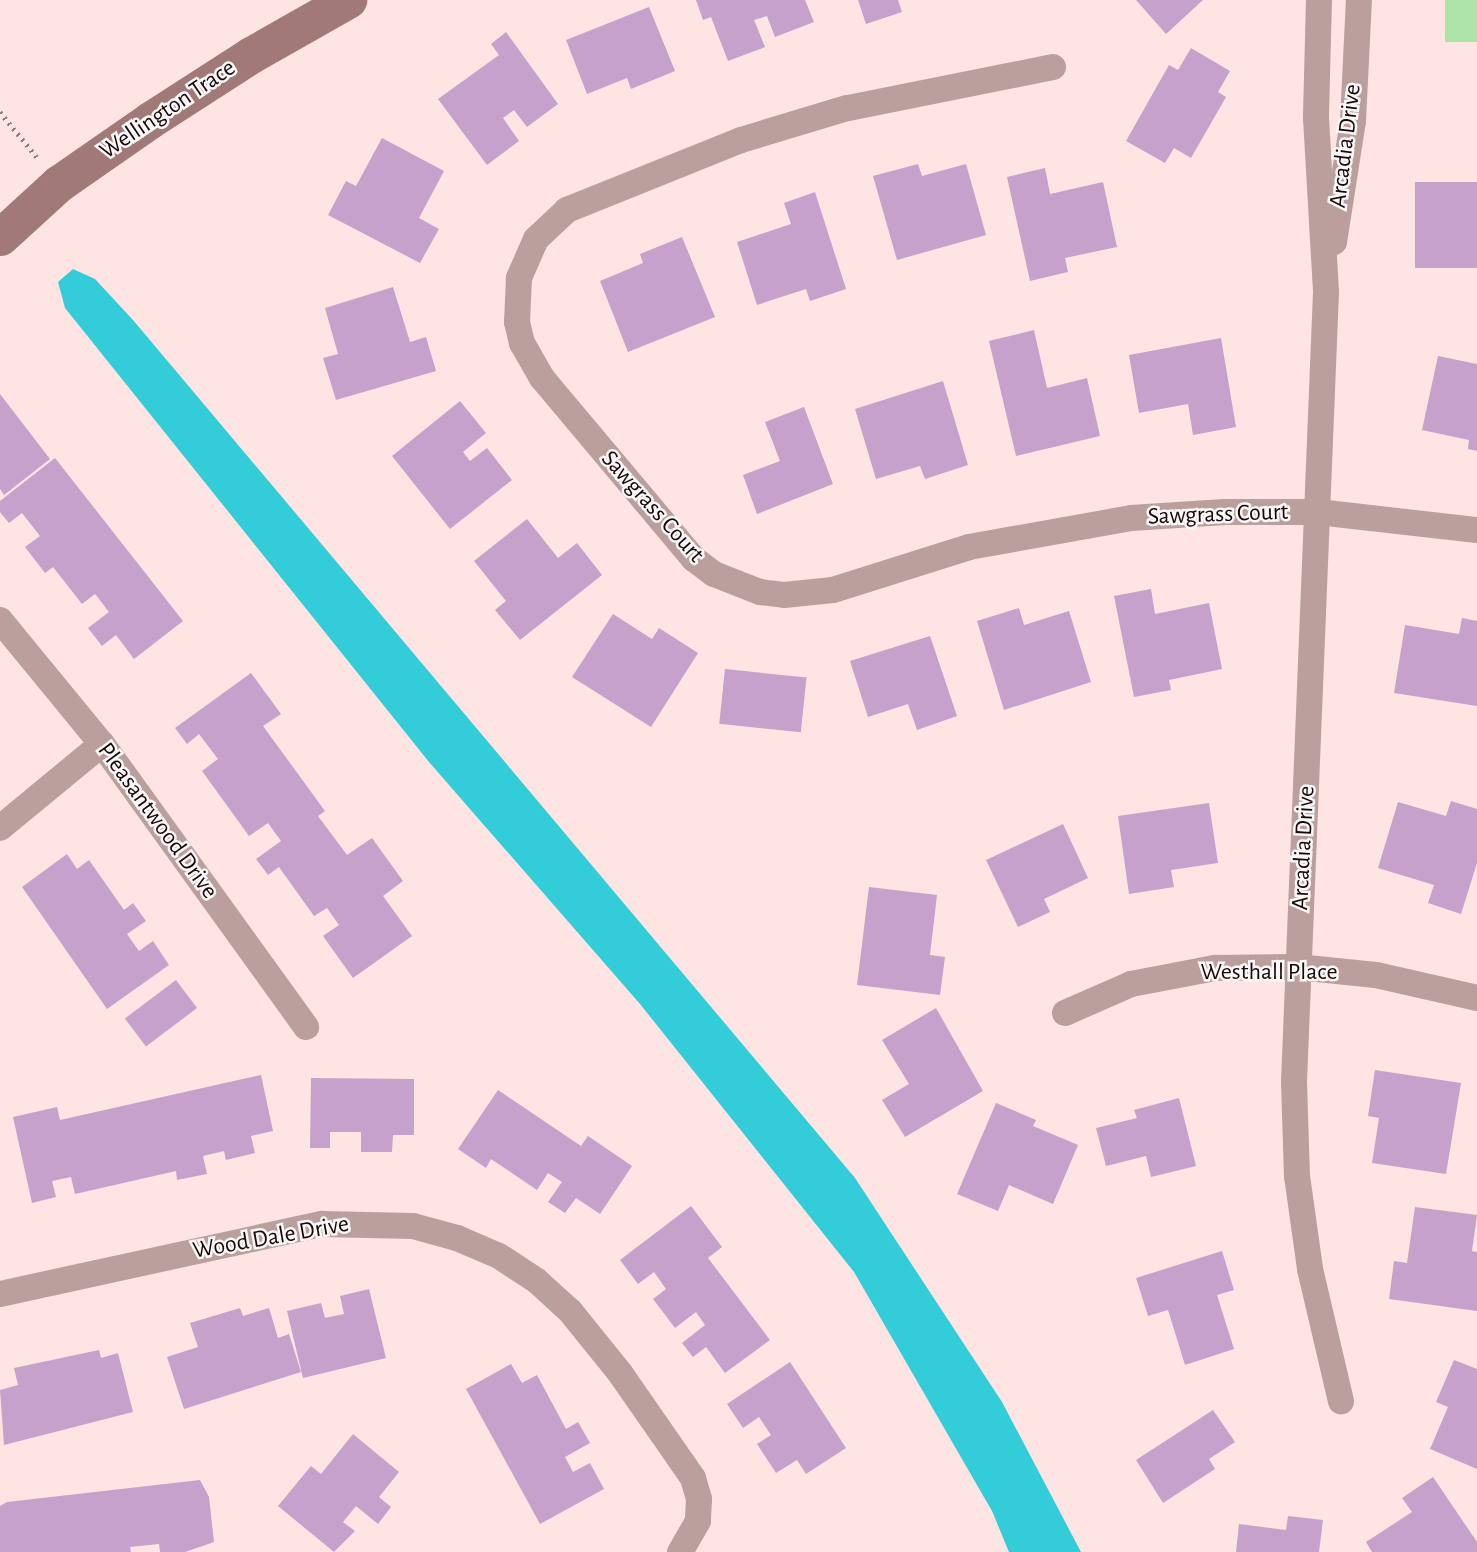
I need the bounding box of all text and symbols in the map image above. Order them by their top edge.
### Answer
street label: Wellington Trace [95,54,241,166]
street label: Arcadia Drive [1324,82,1368,210]
street label: Sawgrass Court [594,445,710,569]
street label: Sawgrass Court [1147,498,1289,532]
street label: Pleasantwood Drive [91,737,223,905]
street label: Arcadia Drive [1286,785,1322,911]
street label: Westhall Place [1200,959,1338,987]
street label: Wood Dale Drive [191,1210,351,1266]

